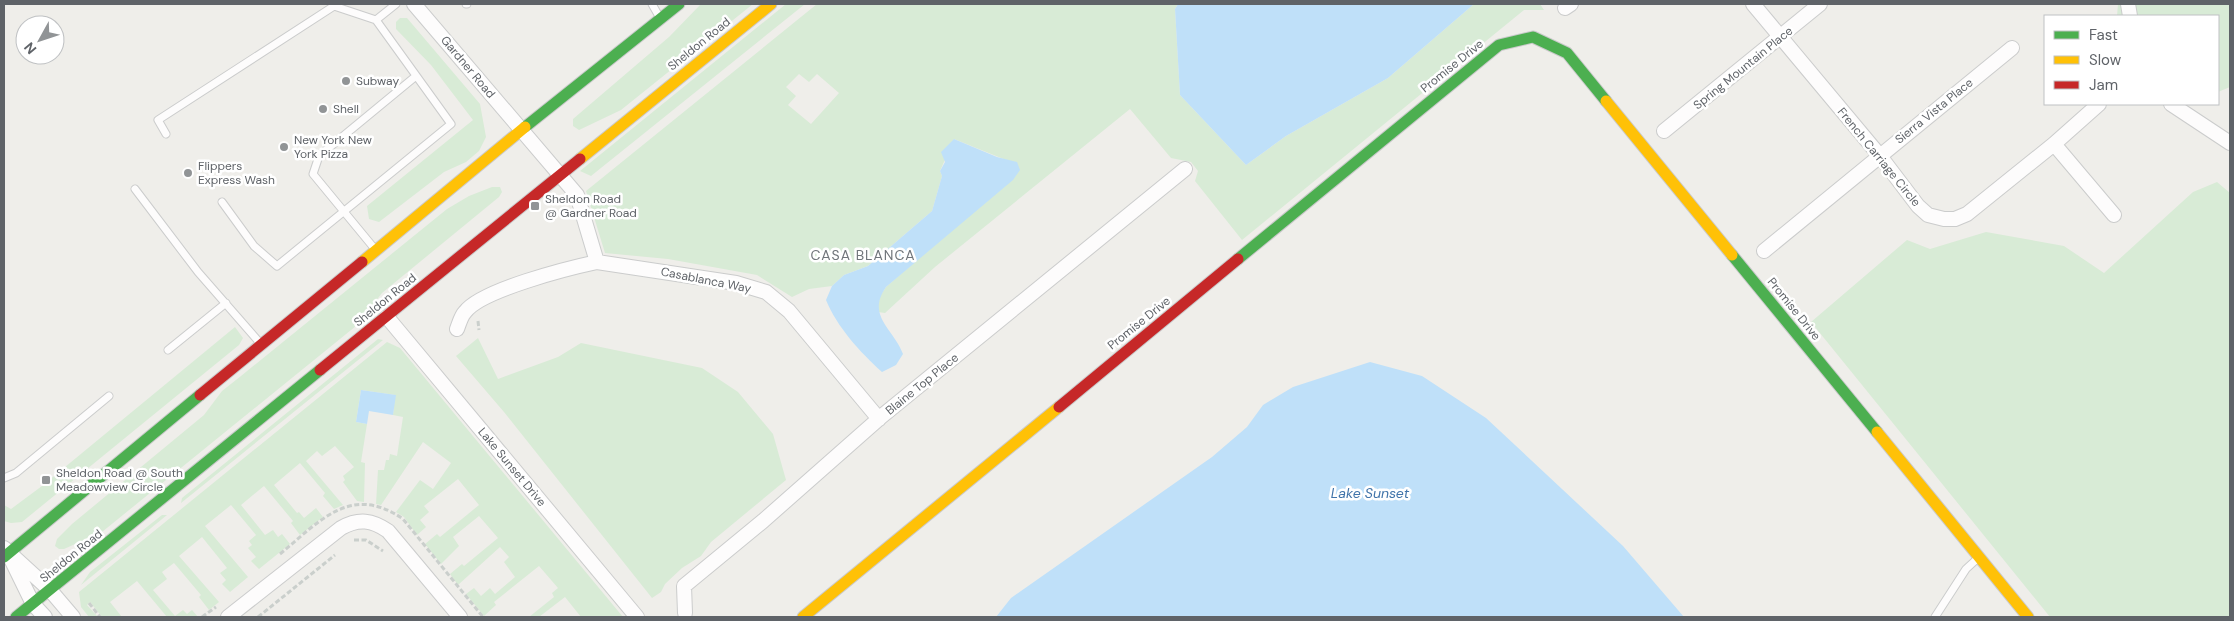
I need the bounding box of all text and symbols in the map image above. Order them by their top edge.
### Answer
street label: Sheldon Road [664,14,734,74]
north arrow [15,15,65,65]
legend [2044,15,2219,105]
street label: Spring Mountain Place [1690,23,1796,113]
text: Fast [2089,25,2118,45]
street label: Gardner Road [437,33,499,101]
street label: Promise Drive [1417,36,1487,96]
text: N [20,39,40,58]
text: Slow [2089,50,2122,70]
place label: Subway [356,73,399,89]
street label: Sierra Vista Place [1892,74,1977,147]
marker: Subway [340,75,352,87]
text: Jam [2089,75,2118,95]
place label: Shell [333,101,359,117]
marker: Shell [317,103,329,115]
street label: French Carriage Circle [1834,104,1924,210]
place label: New York New York Pizza [294,132,372,162]
marker: New York New York Pizza [278,141,290,153]
place label: Flippers Express Wash [198,158,275,188]
marker: Flippers Express Wash [182,167,194,179]
place label: Sheldon Road @ Gardner Road [545,191,637,221]
marker: Sheldon Road @ Gardner Road [529,200,541,212]
district label: CASA BLANCA [810,246,916,264]
street label: Casablanca Way [659,263,753,297]
street label: Sheldon Road [350,270,420,330]
street label: Promise Drive [1764,274,1824,344]
street label: Promise Drive [1104,293,1174,353]
street label: Blaine Top Place [882,349,962,418]
street label: Lake Sunset Drive [474,424,550,510]
place label: Sheldon Road @ South Meadowview Circle [56,465,183,495]
marker: Sheldon Road @ South Meadowview Circle [40,474,52,486]
water label: Lake Sunset [1331,484,1410,502]
street label: Sheldon Road [36,526,106,586]

